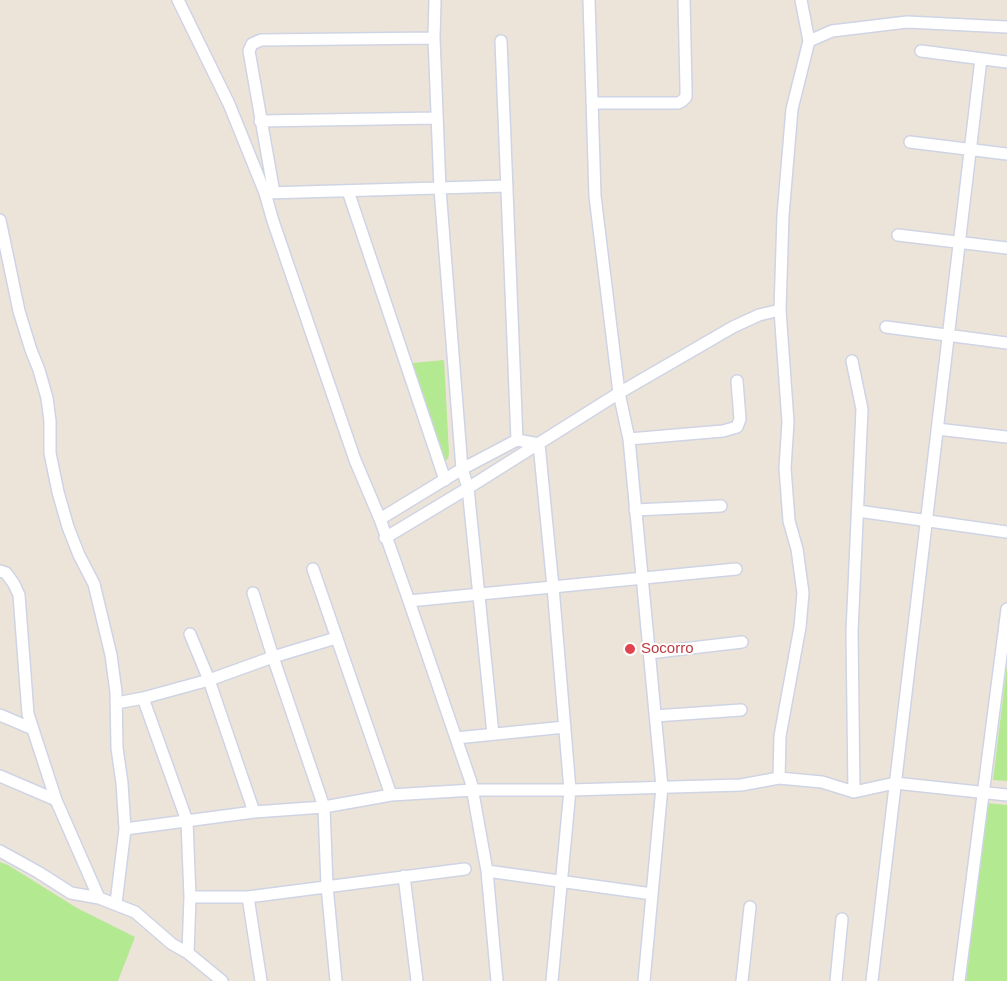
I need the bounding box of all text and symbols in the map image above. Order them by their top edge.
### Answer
place label: Socorro [641,640,694,658]
marker: Socorro [623,642,637,656]

